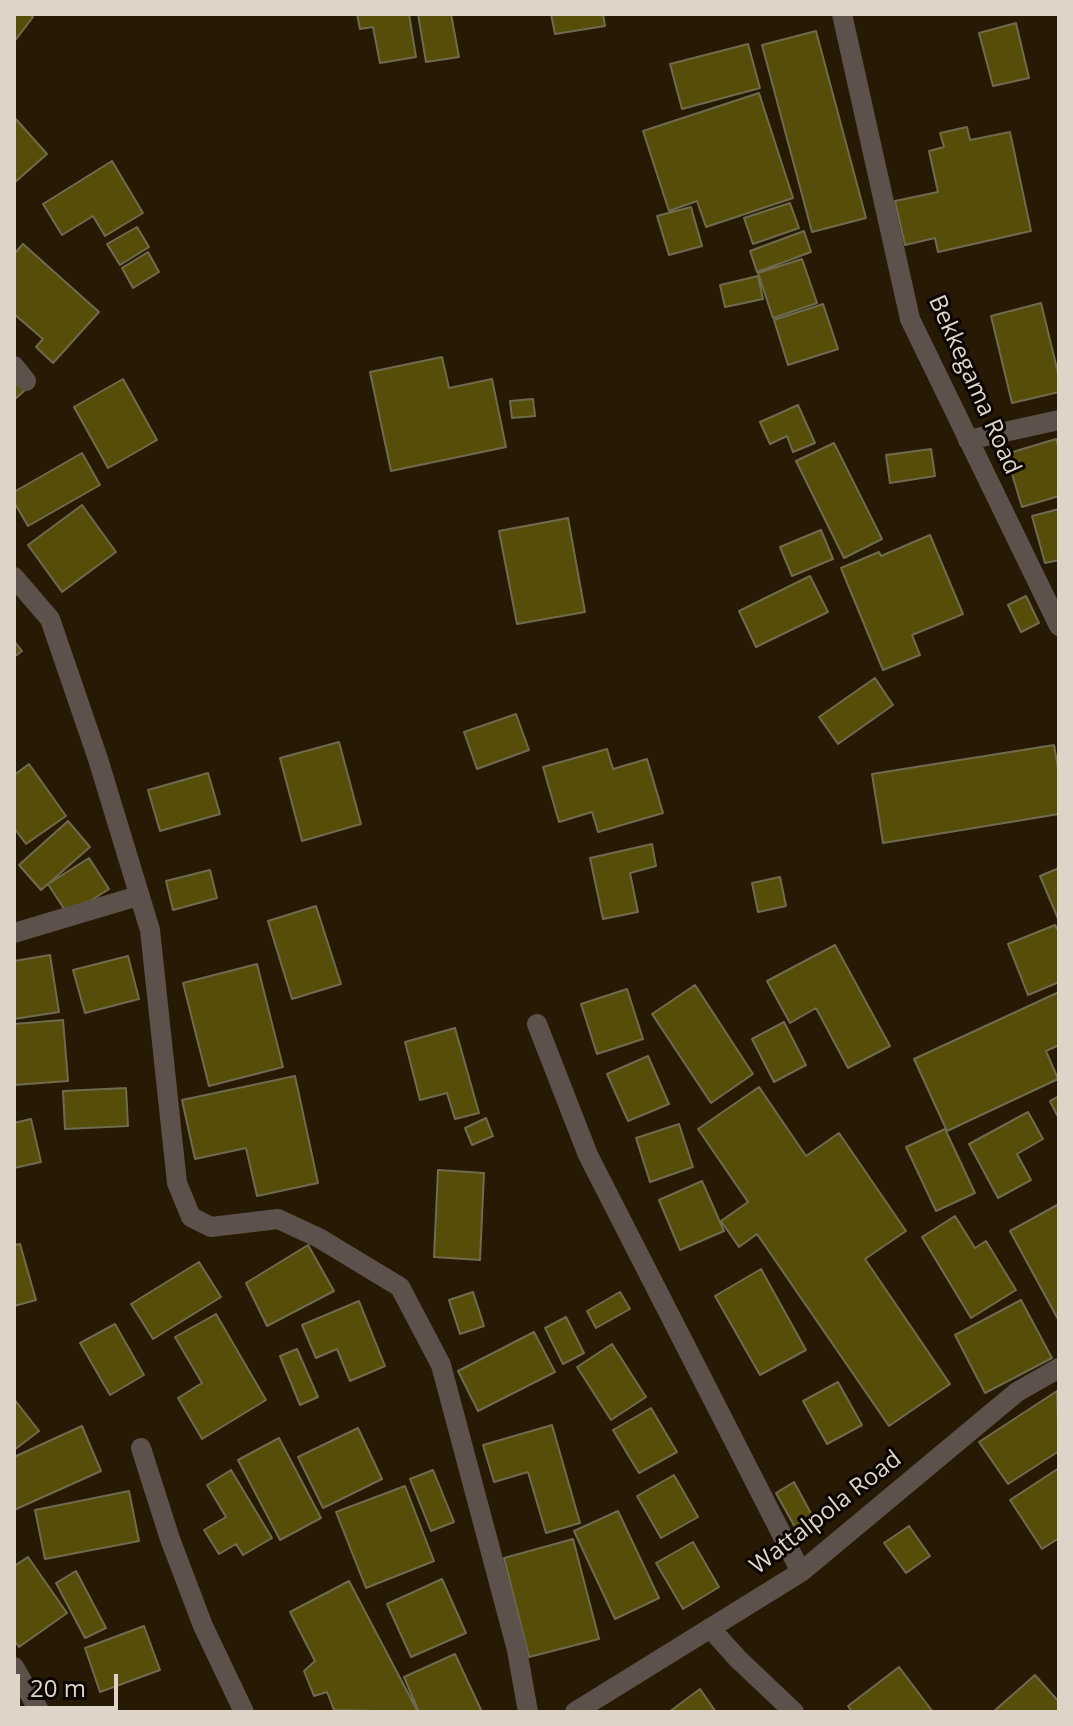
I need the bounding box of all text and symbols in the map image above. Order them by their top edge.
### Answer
street label: Bekkegama Road [922,291,1026,479]
street label: Wattalpola Road [745,1445,907,1581]
scale bar [20,1658,122,1708]
text: 20 m [30,1671,86,1704]

